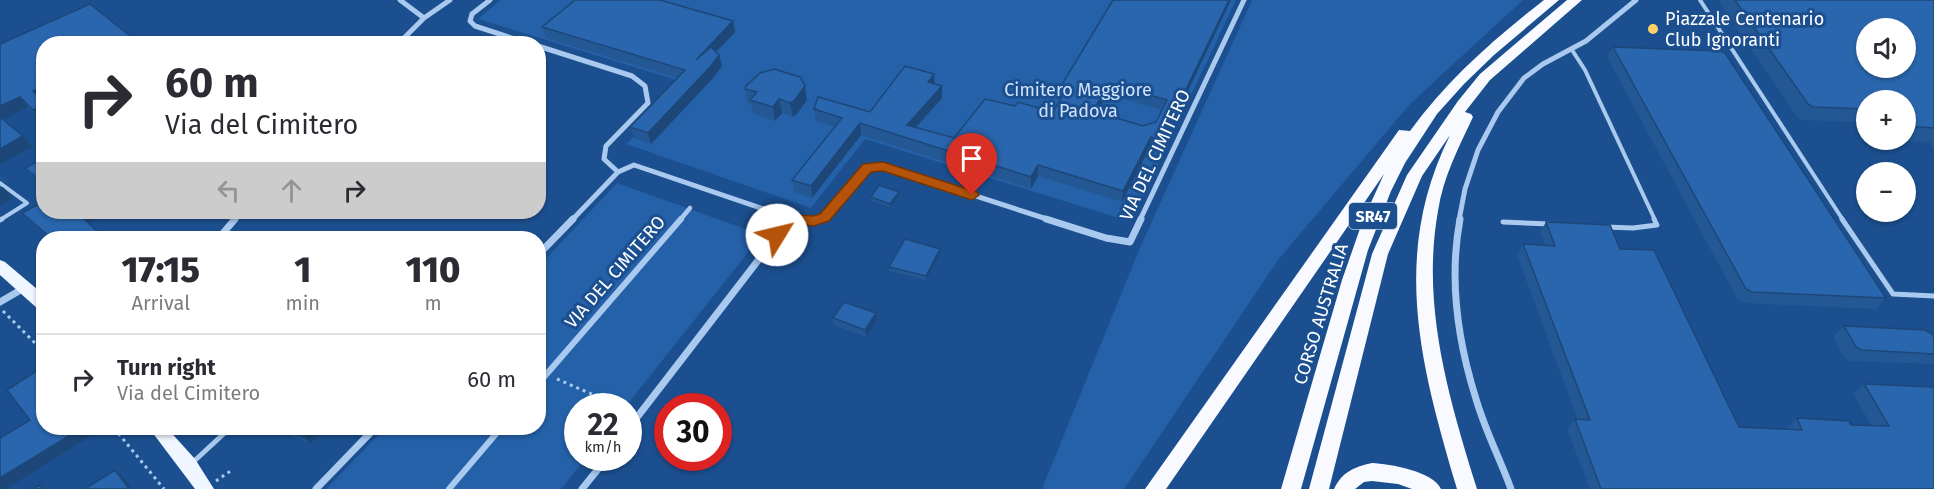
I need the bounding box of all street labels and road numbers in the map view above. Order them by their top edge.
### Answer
street label: VIA DEL CIMITERO [1115,86,1195,224]
road number: SR47 [1349,203,1397,229]
street label: VIA DEL CIMITERO [560,211,670,333]
street label: CORSO AUSTRALIA [1289,240,1353,387]

